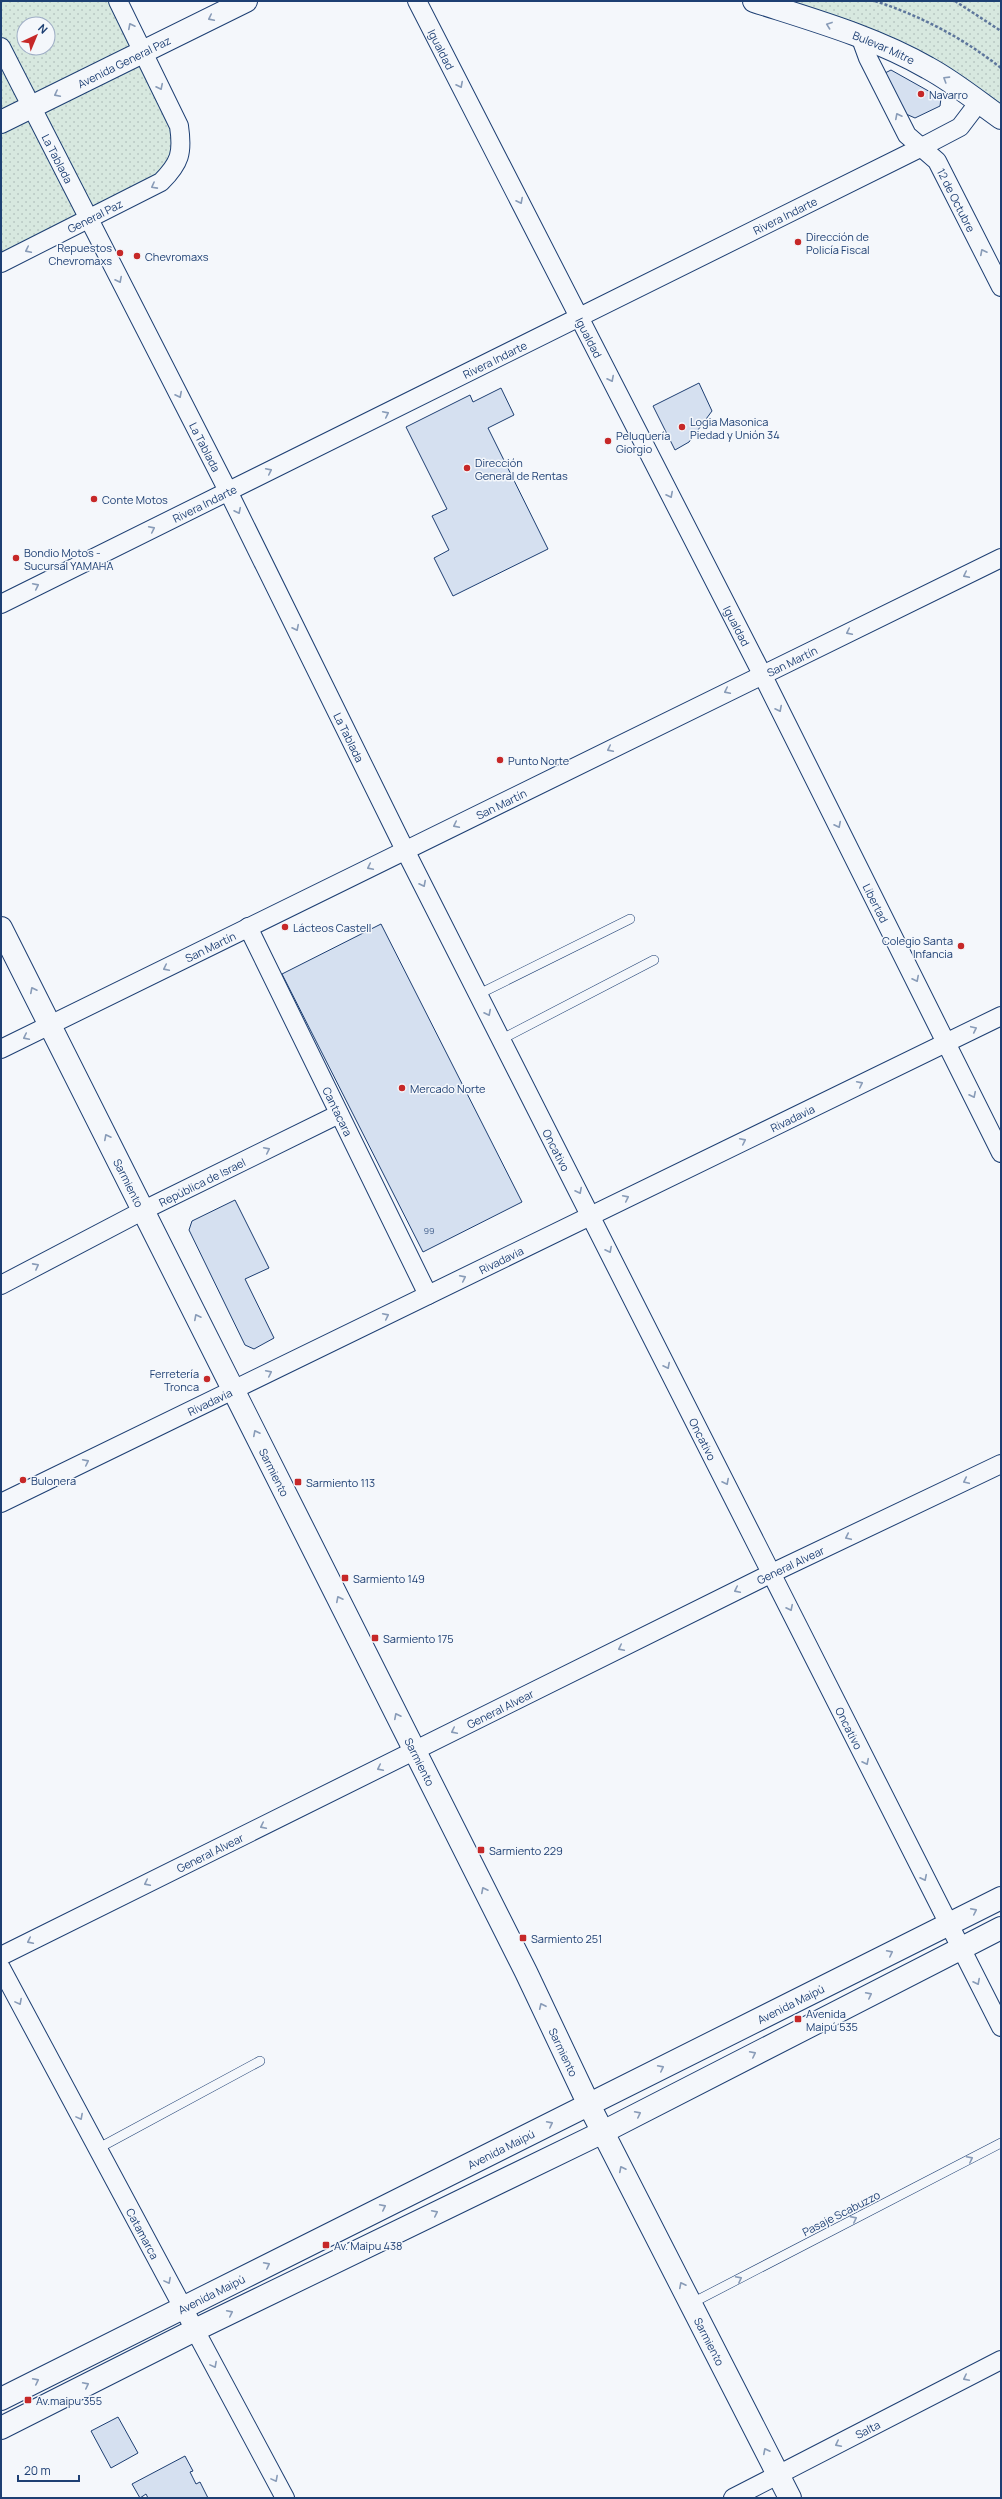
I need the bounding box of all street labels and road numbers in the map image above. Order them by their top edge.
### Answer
street label: Igualdad [425,26,458,72]
street label: Bulevar Mitre [851,27,918,67]
street label: Avenida General Paz [75,32,173,91]
street label: La Tablada [39,131,77,186]
street label: 12 de Octubre [934,165,979,235]
street label: Rivera Indarte [750,193,820,237]
street label: General Paz [65,195,125,236]
street label: Igualdad [573,315,606,360]
street label: Rivera Indarte [460,337,530,381]
street label: La Tablada [186,419,224,474]
street label: Rivera Indarte [170,481,239,525]
street label: Igualdad [721,603,754,648]
street label: San Martín [764,642,820,679]
street label: La Tablada [331,710,368,764]
street label: San Martín [473,785,529,822]
street label: Libertad [860,881,892,925]
street label: San Martín [182,928,238,965]
street label: Cantacara [320,1084,356,1138]
street label: Rivadavia [767,1101,817,1135]
street label: Oncativo [540,1126,574,1174]
street label: República de Israel [156,1154,248,1209]
street label: Sarmiento [111,1156,148,1210]
street label: Rivadavia [476,1242,526,1277]
street label: Rivadavia [185,1384,234,1419]
street label: Oncativo [686,1415,720,1463]
street label: Sarmiento [256,1445,293,1499]
street label: General Alvear [754,1542,826,1587]
street label: General Alvear [464,1685,536,1731]
street label: Oncativo [833,1704,867,1752]
street label: Sarmiento [402,1735,439,1789]
street label: General Alvear [174,1829,246,1875]
street label: Avenida Maipú [754,1980,827,2027]
street label: Sarmiento [546,2025,582,2079]
street label: Avenida Maipú [465,2126,537,2172]
street label: Pasaje Scabuzzo [800,2187,883,2239]
street label: Catamarca [123,2205,163,2262]
street label: Avenida Maipú [175,2271,247,2317]
street label: Sarmiento [691,2314,729,2368]
street label: Salta [852,2416,882,2441]

